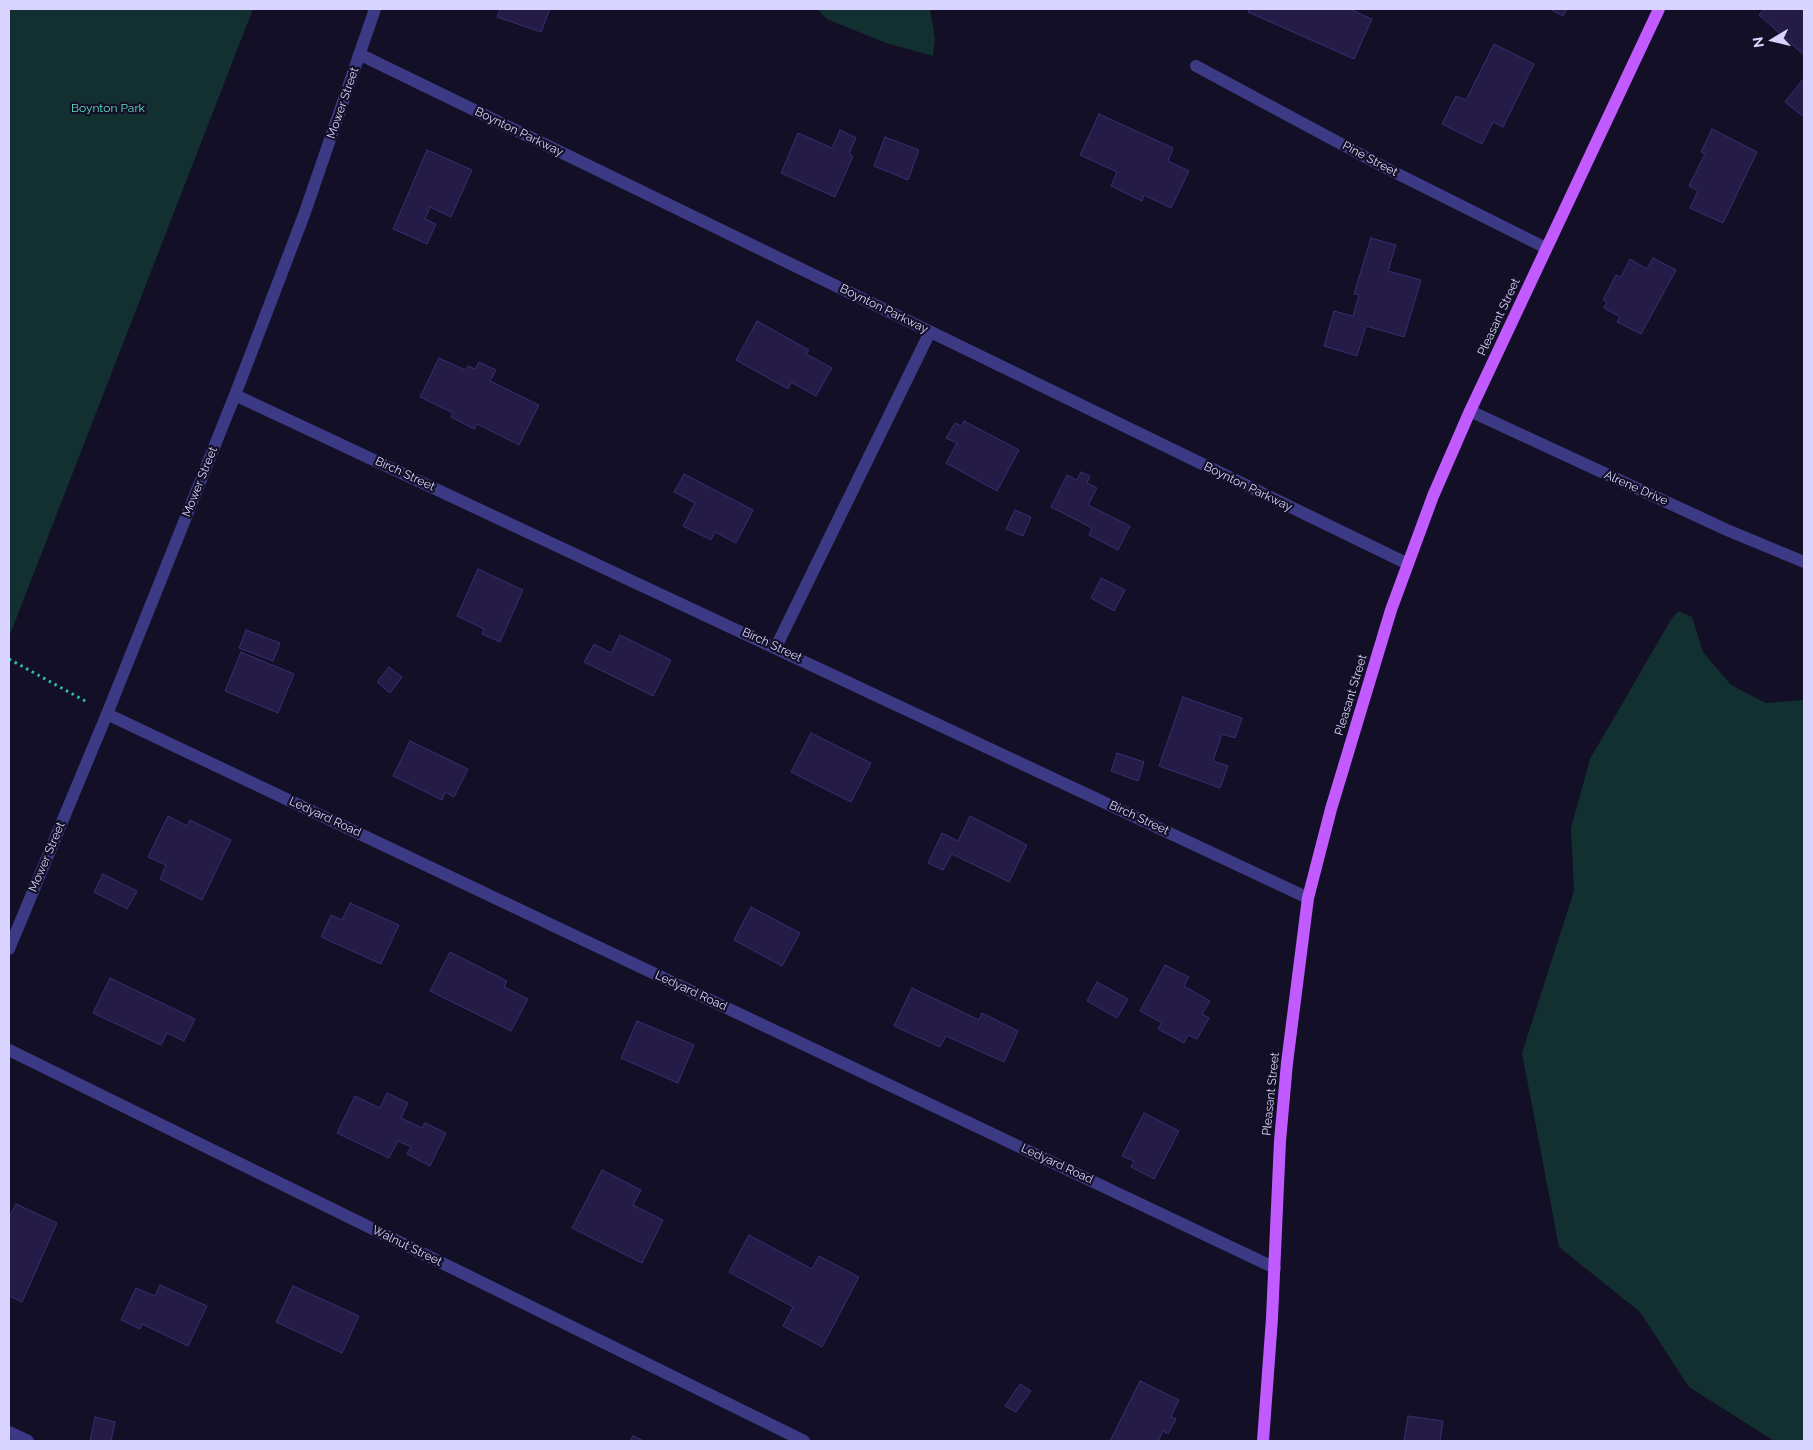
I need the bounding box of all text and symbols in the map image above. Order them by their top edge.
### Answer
north arrow [1748,15,1798,65]
text: N [1749,36,1767,49]
street label: Mower Street [324,65,362,141]
park label: Boynton Park [71,101,145,115]
street label: Boynton Parkway [473,104,565,160]
street label: Pine Street [1340,138,1400,180]
street label: Pleasant Street [1475,276,1523,358]
street label: Boynton Parkway [838,281,930,337]
street label: Mower Street [179,445,221,519]
street label: Birch Street [373,454,437,494]
street label: Boynton Parkway [1202,459,1294,515]
street label: Alrene Drive [1602,468,1670,508]
street label: Birch Street [740,625,804,665]
street label: Pleasant Street [1332,653,1370,737]
street label: Ledyard Road [287,794,363,840]
street label: Birch Street [1107,798,1171,838]
street label: Mower Street [26,820,68,894]
street label: Ledyard Road [653,968,729,1014]
street label: Pleasant Street [1259,1052,1283,1136]
street label: Ledyard Road [1019,1141,1095,1187]
street label: Walnut Street [370,1223,444,1269]

